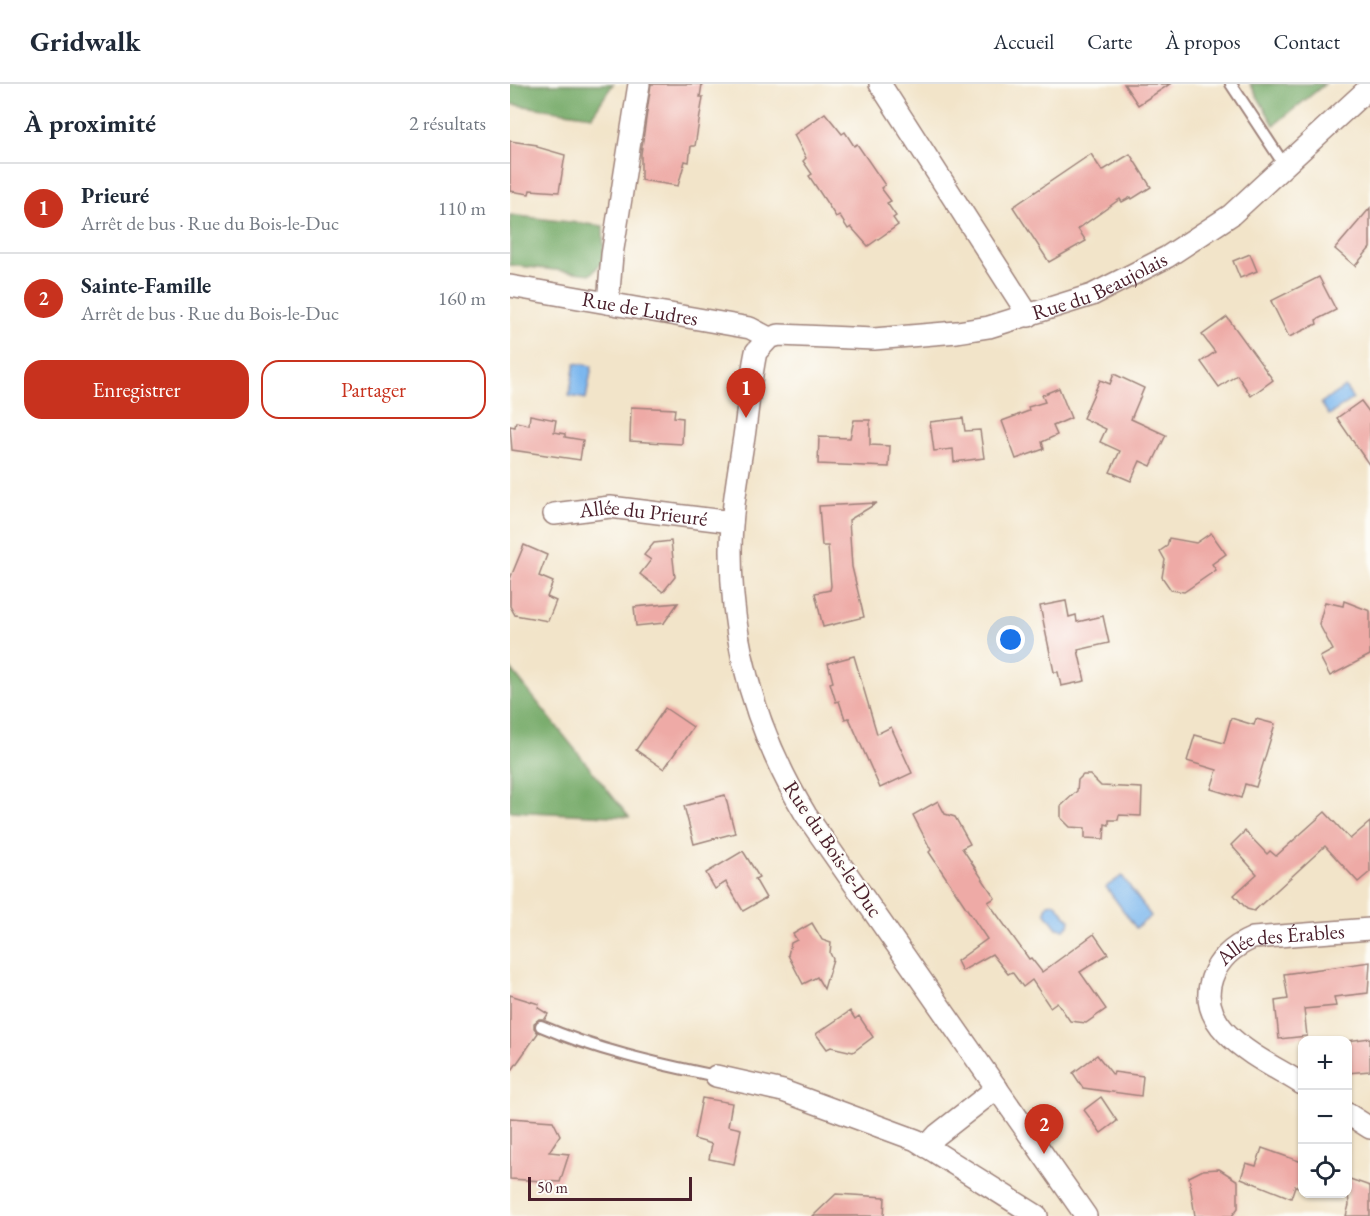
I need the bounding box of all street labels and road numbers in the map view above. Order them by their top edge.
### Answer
street label: Rue du Beaujolais [1028,245,1172,326]
street label: Rue de Ludres [580,285,701,332]
street label: Allée du Prieuré [576,493,709,532]
street label: Rue du Bois-le-Duc [778,775,889,922]
street label: Allée des Érables [1209,917,1346,971]

